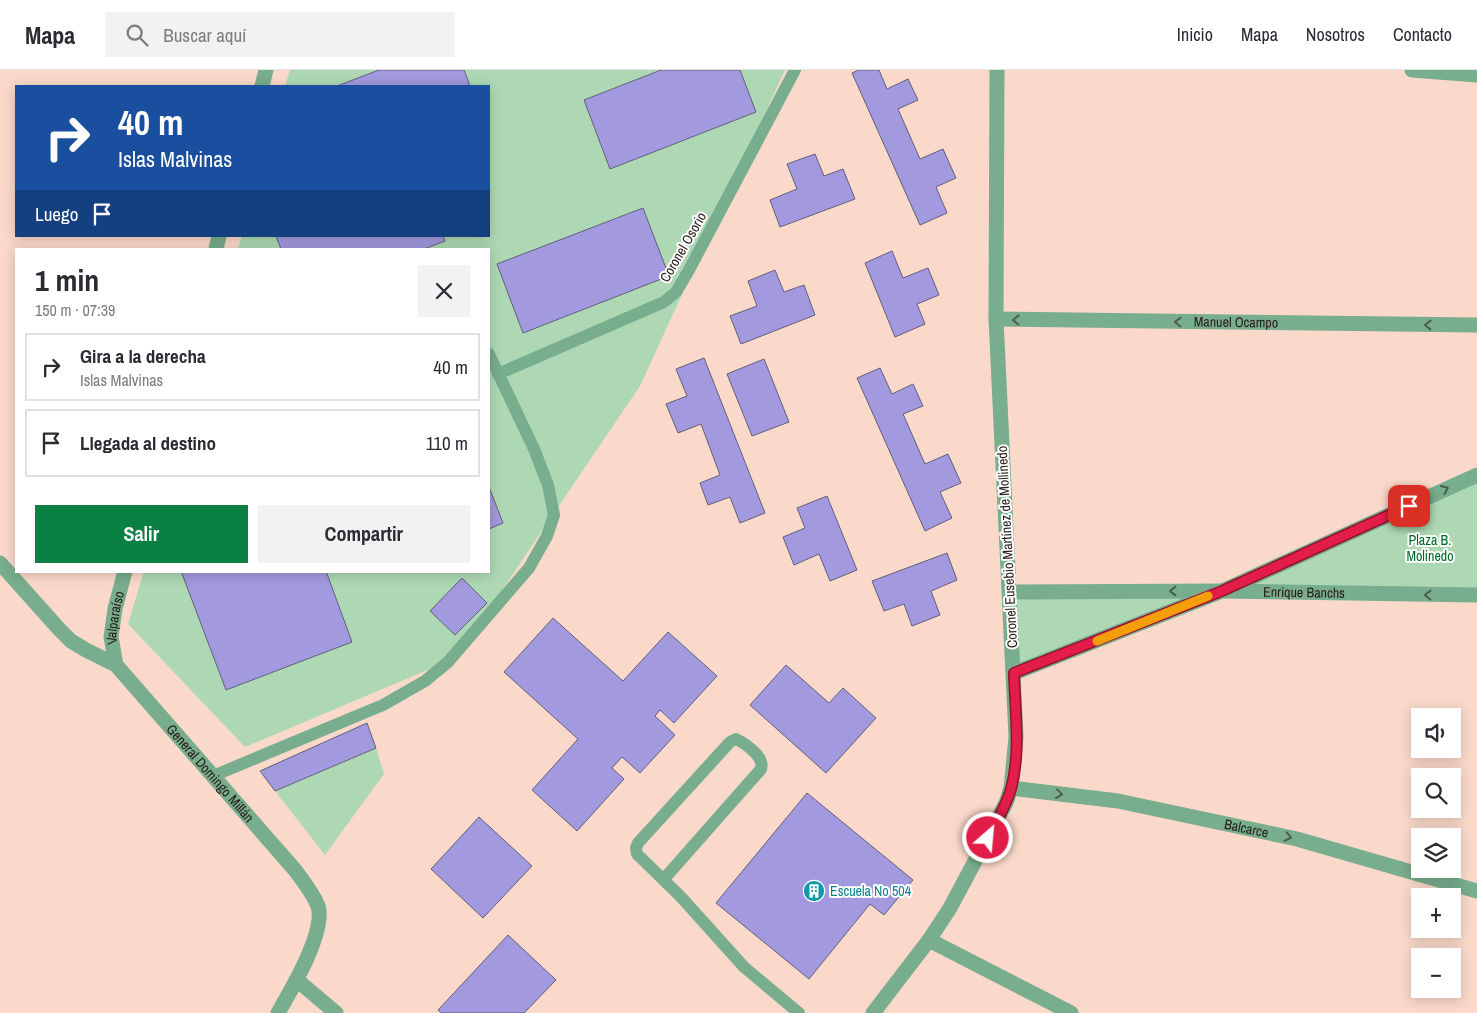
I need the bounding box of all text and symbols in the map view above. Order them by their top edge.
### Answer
search box [105,12,455,57]
text: Mapa [25,19,75,51]
icon: search [123,21,151,49]
text: Buscar aquí [163,22,246,48]
text: Inicio [1177,22,1213,47]
text: Mapa [1241,22,1278,47]
text: Nosotros [1306,22,1365,47]
text: Contacto [1393,22,1452,47]
text: 40 m [118,99,183,146]
icon: right [35,105,100,170]
text: Islas Malvinas [118,144,232,174]
icon: arrive [88,200,116,228]
text: Luego [35,201,78,227]
street label: Coronel Osorio [656,209,710,285]
text: 1 min [35,260,99,300]
button: close [418,265,470,317]
text: 150 m · 07:39 [35,299,115,321]
street label: Manuel Ocampo [1194,312,1278,332]
one-way arrow [1012,315,1020,325]
one-way arrow [1174,317,1182,327]
one-way arrow [1424,319,1432,330]
text: Gira a la derecha [80,343,206,369]
icon: right [37,353,65,381]
text: 40 m [433,354,468,380]
text: Islas Malvinas [80,369,163,391]
icon: arrive [37,429,65,457]
text: Llegada al destino [80,430,216,456]
text: 110 m [426,430,468,456]
street label: Coronel Eusebio Martínez de Mollinedo [993,446,1021,648]
pin [1388,485,1430,527]
one-way arrow [1440,485,1449,496]
icon: arrive [1395,492,1423,520]
button: Salir [35,505,248,563]
button: Compartir [258,505,470,563]
park label: Plaza B. Molinedo [1406,531,1454,565]
street label: Enrique Banchs [1263,583,1345,602]
one-way arrow [1169,586,1176,596]
street label: Valparaíso [102,589,128,646]
one-way arrow [1424,589,1432,600]
map controls [1411,708,1461,998]
button: sound [1411,708,1461,758]
street label: General Domingo Millán [163,720,258,826]
button: search [1411,768,1461,818]
one-way arrow [1056,788,1064,799]
position arrow [961,811,1013,863]
street label: Balcarce [1223,815,1270,842]
button: layers [1411,828,1461,878]
one-way arrow [1283,831,1292,842]
building icon: Escuela No 504 [802,879,826,903]
place label: Escuela No 504 [830,882,912,900]
button: + [1411,888,1461,938]
button: − [1411,948,1461,998]

